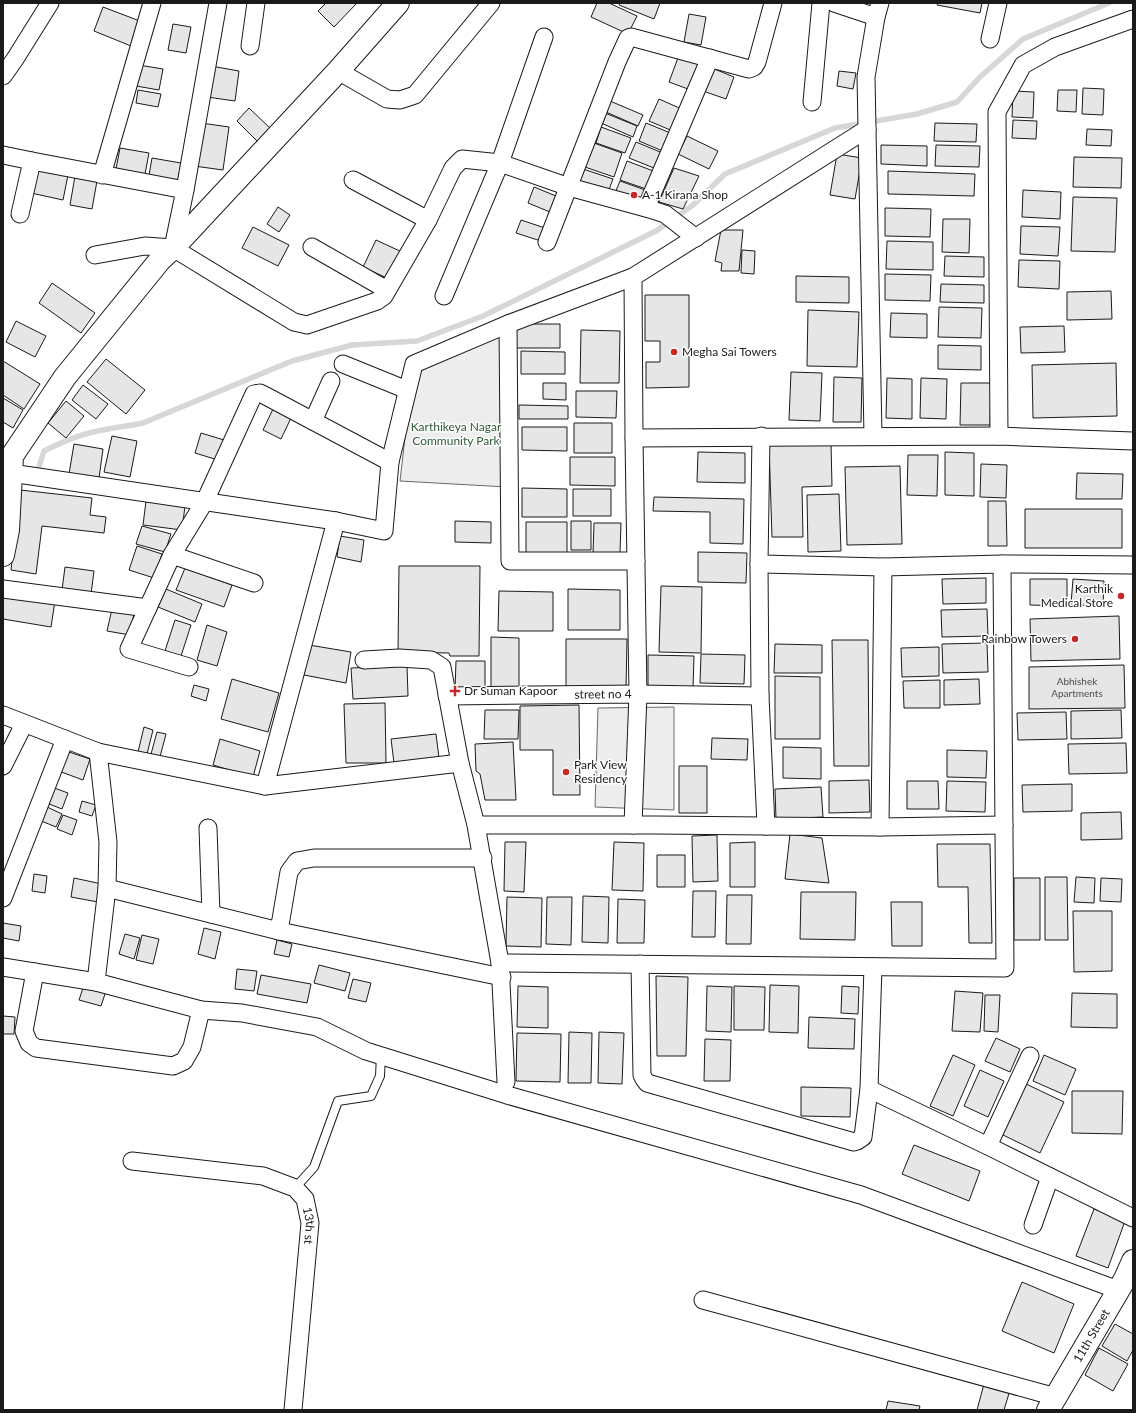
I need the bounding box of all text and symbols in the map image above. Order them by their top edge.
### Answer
place label: A-1 Kirana Shop [642,187,728,202]
marker: A-1 Kirana Shop [629,190,639,200]
place label: Megha Sai Towers [682,344,777,359]
marker: Megha Sai Towers [669,347,679,357]
park label: Karthikeya Nagar Community Park [411,419,502,448]
place label: Karthik Medical Store [1041,581,1114,610]
marker: Karthik Medical Store [1116,591,1126,601]
place label: Rainbow Towers [981,631,1067,646]
marker: Rainbow Towers [1070,634,1080,644]
house number: Abhishek Apartments [1051,675,1103,699]
place label: Dr Suman Kapoor [464,683,558,698]
marker: Dr Suman Kapoor [449,685,461,697]
street label: street no 4 [574,686,632,702]
place label: Park View Residency [574,757,628,786]
marker: Park View Residency [561,767,571,777]
street label: 13th st [300,1206,318,1246]
street label: 11th Street [1070,1305,1113,1365]

